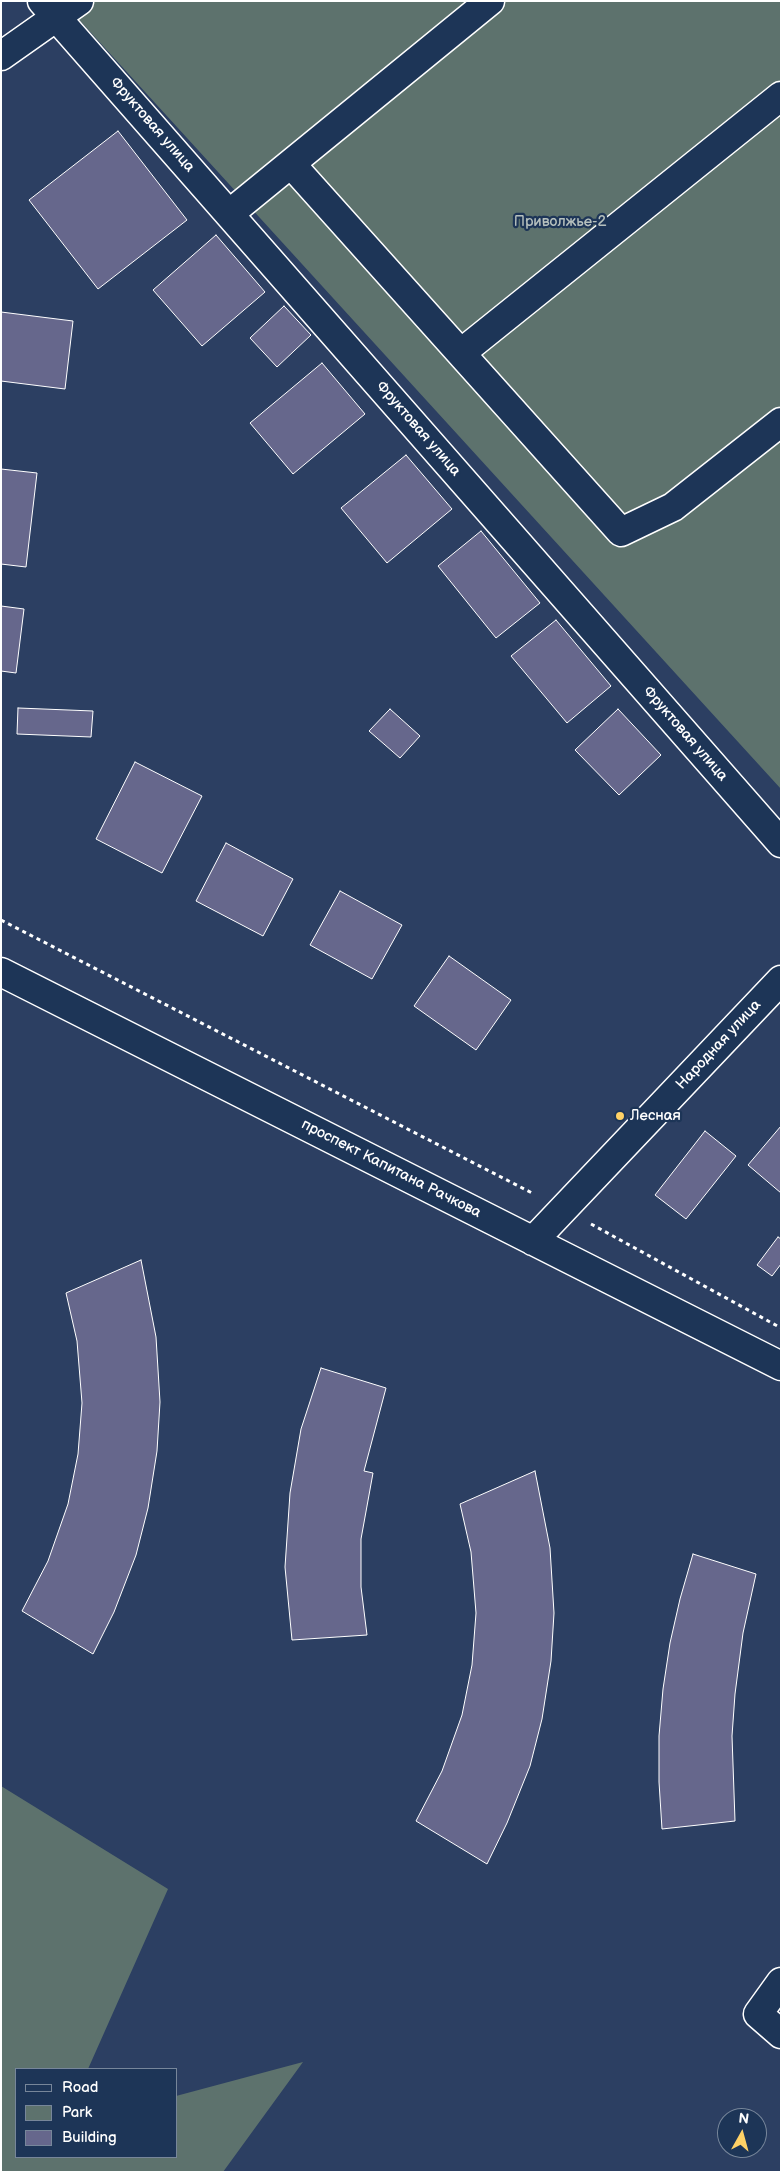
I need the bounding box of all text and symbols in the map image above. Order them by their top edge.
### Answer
street label: Фруктовая улица [106,74,198,176]
park label: Приволжье-2 [514,213,606,231]
street label: Фруктовая улица [372,378,464,480]
street label: Фруктовая улица [639,683,731,785]
street label: Народная улица [673,996,765,1094]
place label: Лесная [630,1107,681,1125]
marker: Лесная [614,1110,626,1122]
street label: проспект Капитана Рачкова [298,1116,484,1222]
legend [15,2068,178,2158]
text: Road [62,2078,98,2097]
text: Park [62,2103,92,2122]
north arrow [717,2108,767,2158]
text: N [738,2110,750,2128]
text: Building [62,2128,117,2147]

